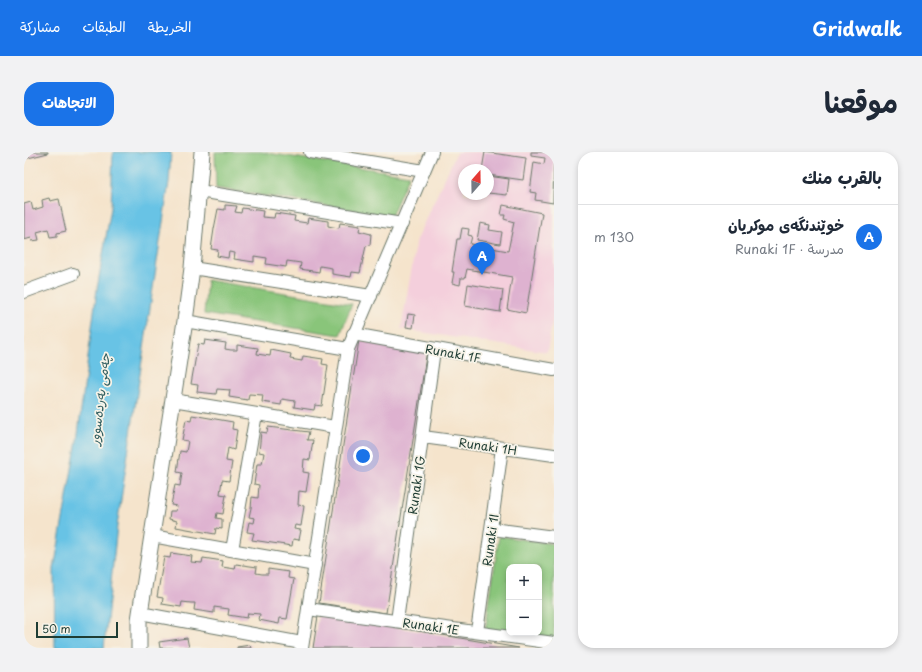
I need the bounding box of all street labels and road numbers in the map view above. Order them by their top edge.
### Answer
street label: Runaki 1F [424,339,482,367]
street label: Runaki 1H [458,433,518,459]
street label: Runaki 1G [403,454,429,515]
street label: Runaki 1I [477,513,503,567]
street label: Runaki 1E [402,613,460,639]

